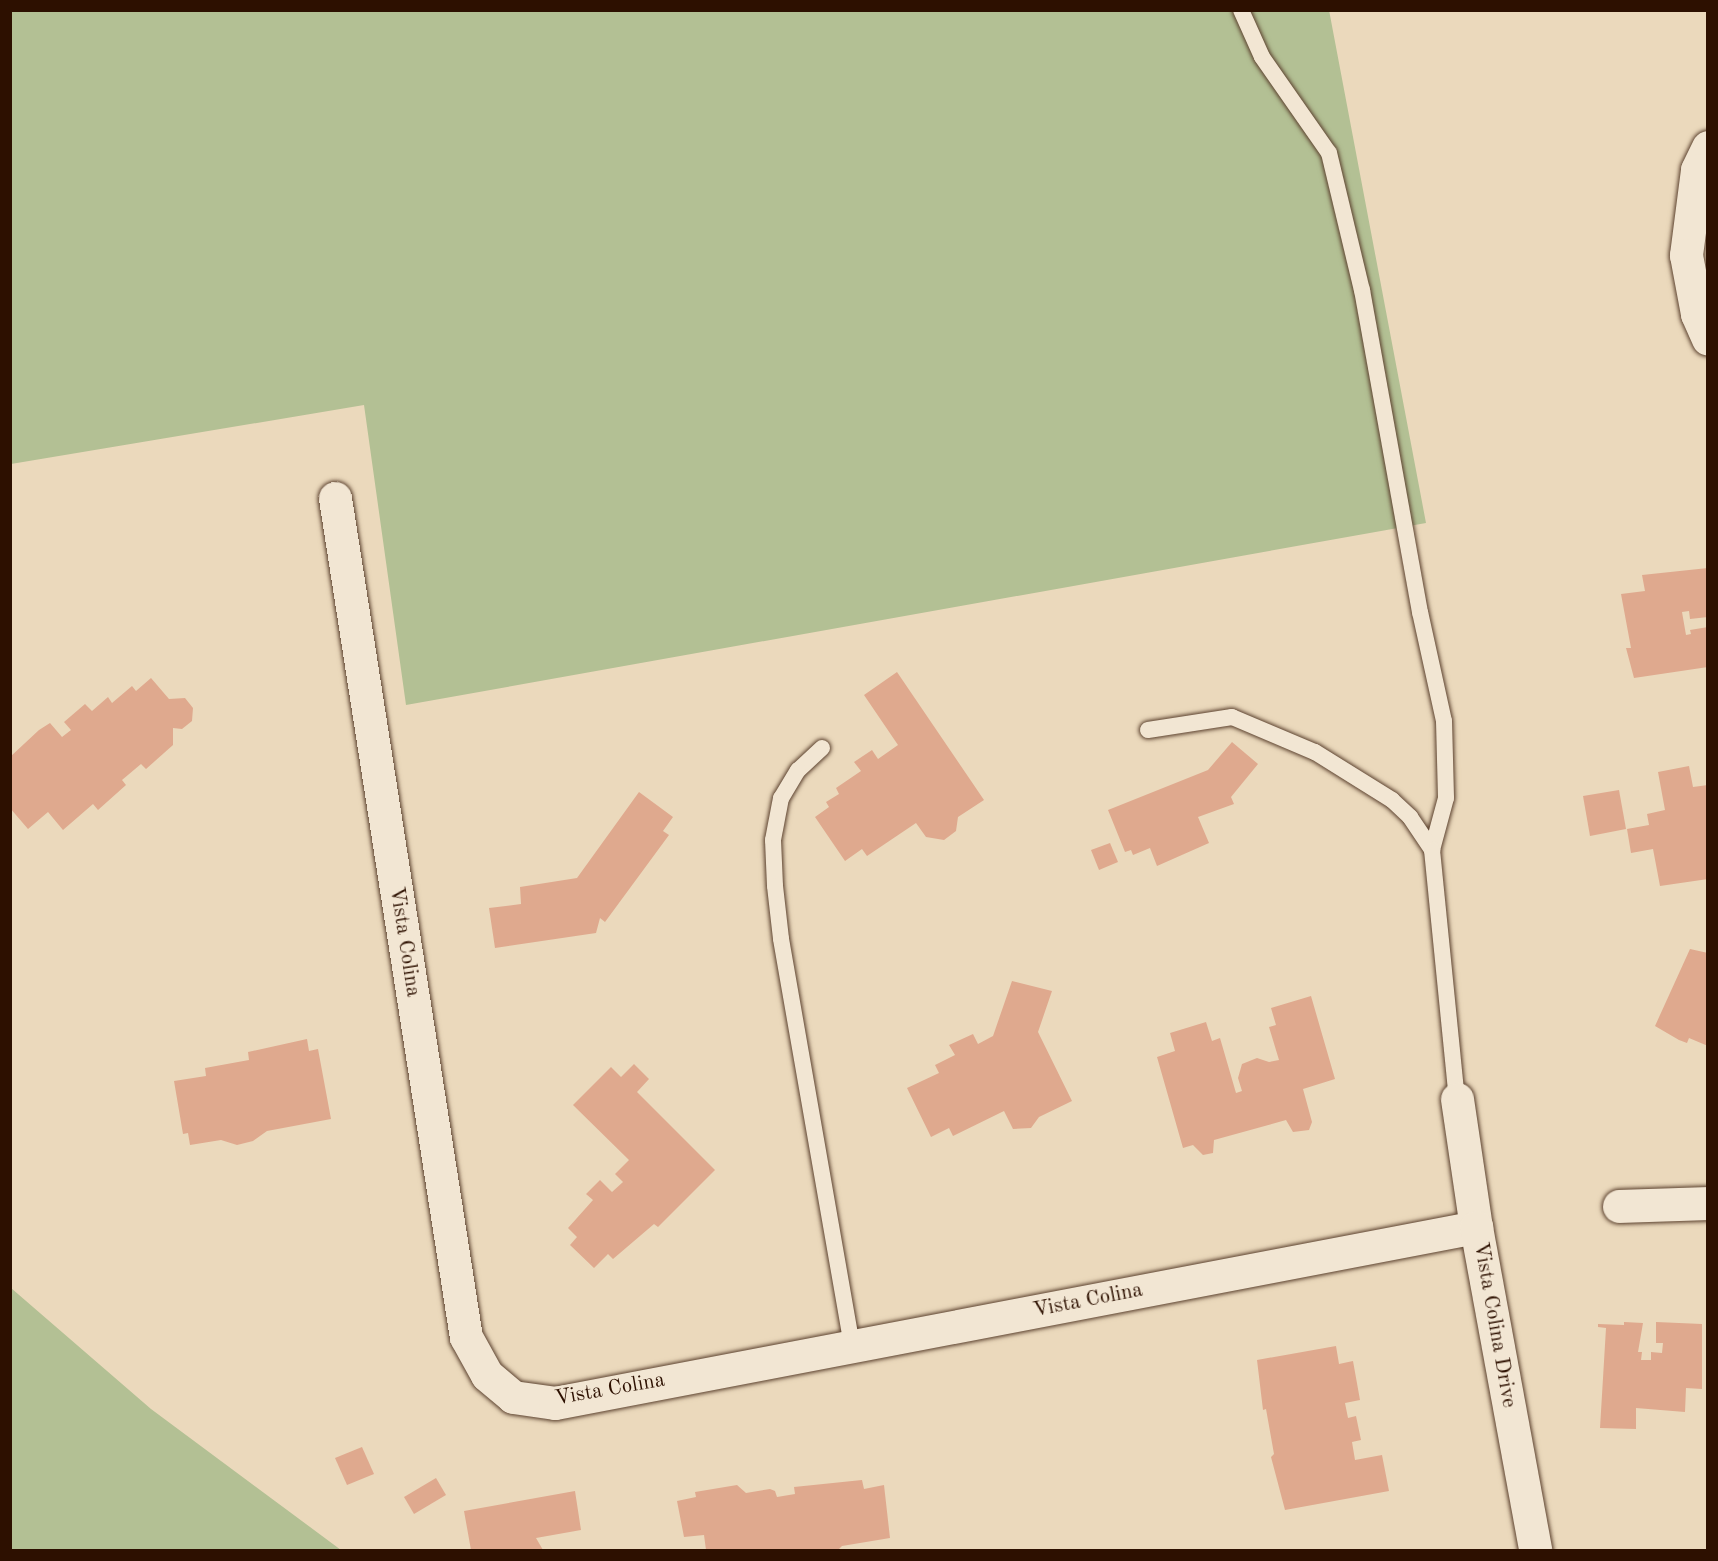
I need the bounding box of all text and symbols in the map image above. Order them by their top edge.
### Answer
street label: Vista Colina [383,885,425,999]
street label: Vista Colina Drive [1467,1240,1521,1410]
street label: Vista Colina [1031,1278,1145,1324]
street label: Vista Colina [553,1368,667,1412]

